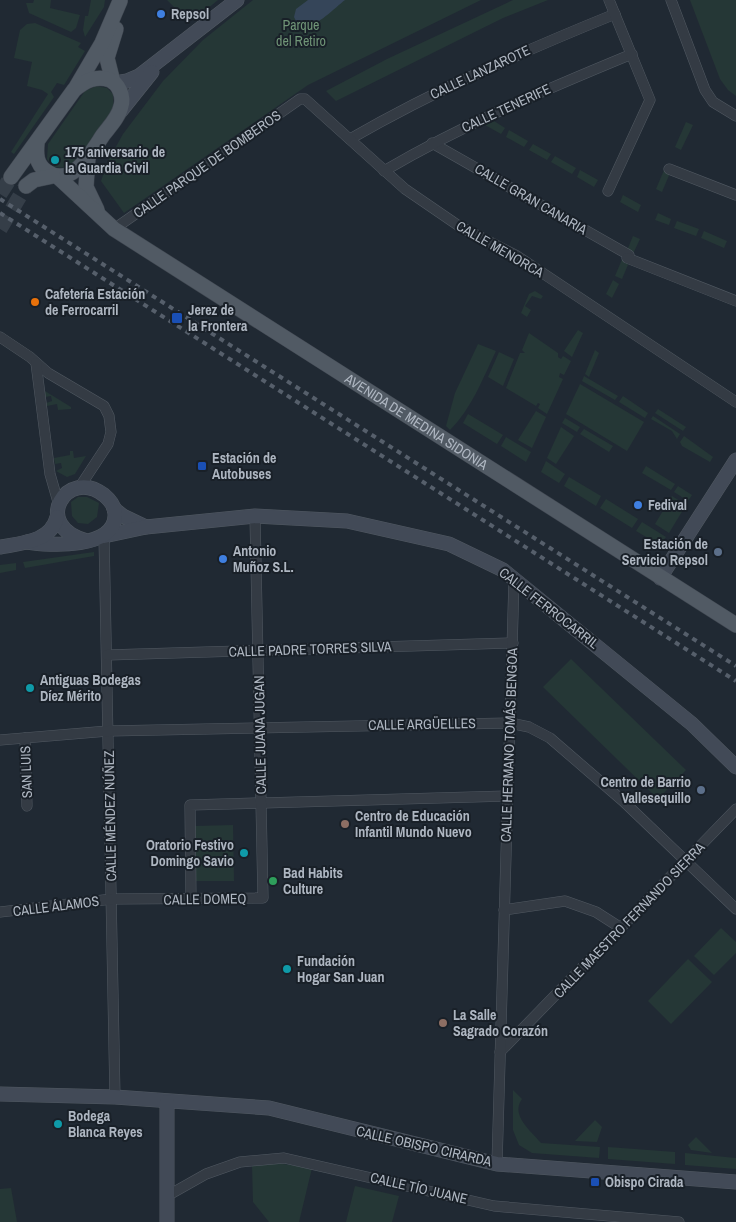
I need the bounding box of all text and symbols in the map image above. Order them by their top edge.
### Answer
place label: Repsol [171,5,209,23]
marker: Repsol [155,8,167,20]
park label: Parque del Retiro [276,16,326,50]
street label: CALLE LANZAROTE [427,41,533,103]
street label: CALLE TENERIFE [459,80,553,136]
street label: CALLE PARQUE DE BOMBEROS [130,106,284,222]
place label: 175 aniversario de la Guardia Civil [65,143,165,177]
marker: 175 aniversario de la Guardia Civil [49,154,61,166]
street label: CALLE GRAN CANARIA [472,159,591,239]
street label: CALLE MENORCA [453,217,547,282]
place label: Cafetería Estación de Ferrocarril [45,285,145,319]
marker: Cafetería Estación de Ferrocarril [29,296,41,308]
place label: Jerez de la Frontera [188,301,248,335]
marker: Jerez de la Frontera [170,311,184,325]
street label: AVENIDA DE MEDINA SIDONIA [341,369,492,474]
place label: Estación de Autobuses [212,449,276,483]
marker: Estación de Autobuses [196,460,208,472]
place label: Fedival [648,496,687,514]
marker: Fedival [632,499,644,511]
place label: Estación de Servicio Repsol [622,535,708,569]
place label: Antonio Muñoz S.L. [233,542,294,576]
marker: Estación de Servicio Repsol [712,546,724,558]
marker: Antonio Muñoz S.L. [217,553,229,565]
street label: CALLE FERROCARRIL [495,563,603,653]
street label: CALLE PADRE TORRES SILVA [228,637,392,661]
street label: CALLE HERMANO TOMÁS BENGOA [497,647,521,842]
place label: Antiguas Bodegas Díez Mérito [40,671,141,705]
street label: CALLE JUANA JUGAN [250,676,270,794]
marker: Antiguas Bodegas Díez Mérito [24,682,36,694]
street label: CALLE ARGÜELLES [368,714,476,734]
street label: SAN LUIS [16,745,36,798]
street label: CALLE MÉNDEZ NÚÑEZ [100,750,120,882]
place label: Centro de Barrio Vallesequillo [600,773,691,807]
marker: Centro de Barrio Vallesequillo [695,784,707,796]
place label: Centro de Educación Infantil Mundo Nuevo [355,807,472,841]
marker: Centro de Educación Infantil Mundo Nuevo [339,818,351,830]
place label: Oratorio Festivo Domingo Savio [146,836,234,870]
street label: CALLE MAESTRO FERNANDO SIERRA [550,838,709,1002]
marker: Oratorio Festivo Domingo Savio [238,847,250,859]
place label: Bad Habits Culture [283,864,343,898]
marker: Bad Habits Culture [267,875,279,887]
street label: CALLE DOMEQ [163,889,247,909]
street label: CALLE ÁLAMOS [12,892,101,920]
place label: Fundación Hogar San Juan [297,952,384,986]
marker: Fundación Hogar San Juan [281,963,293,975]
place label: La Salle Sagrado Corazón [453,1006,548,1040]
marker: La Salle Sagrado Corazón [437,1017,449,1029]
place label: Bodega Blanca Reyes [68,1107,143,1141]
marker: Bodega Blanca Reyes [52,1118,64,1130]
street label: CALLE OBISPO CIRARDA [355,1122,494,1170]
street label: CALLE TÍO JUANE [369,1168,469,1208]
place label: Obispo Cirada [605,1173,684,1191]
marker: Obispo Cirada [589,1176,601,1188]

